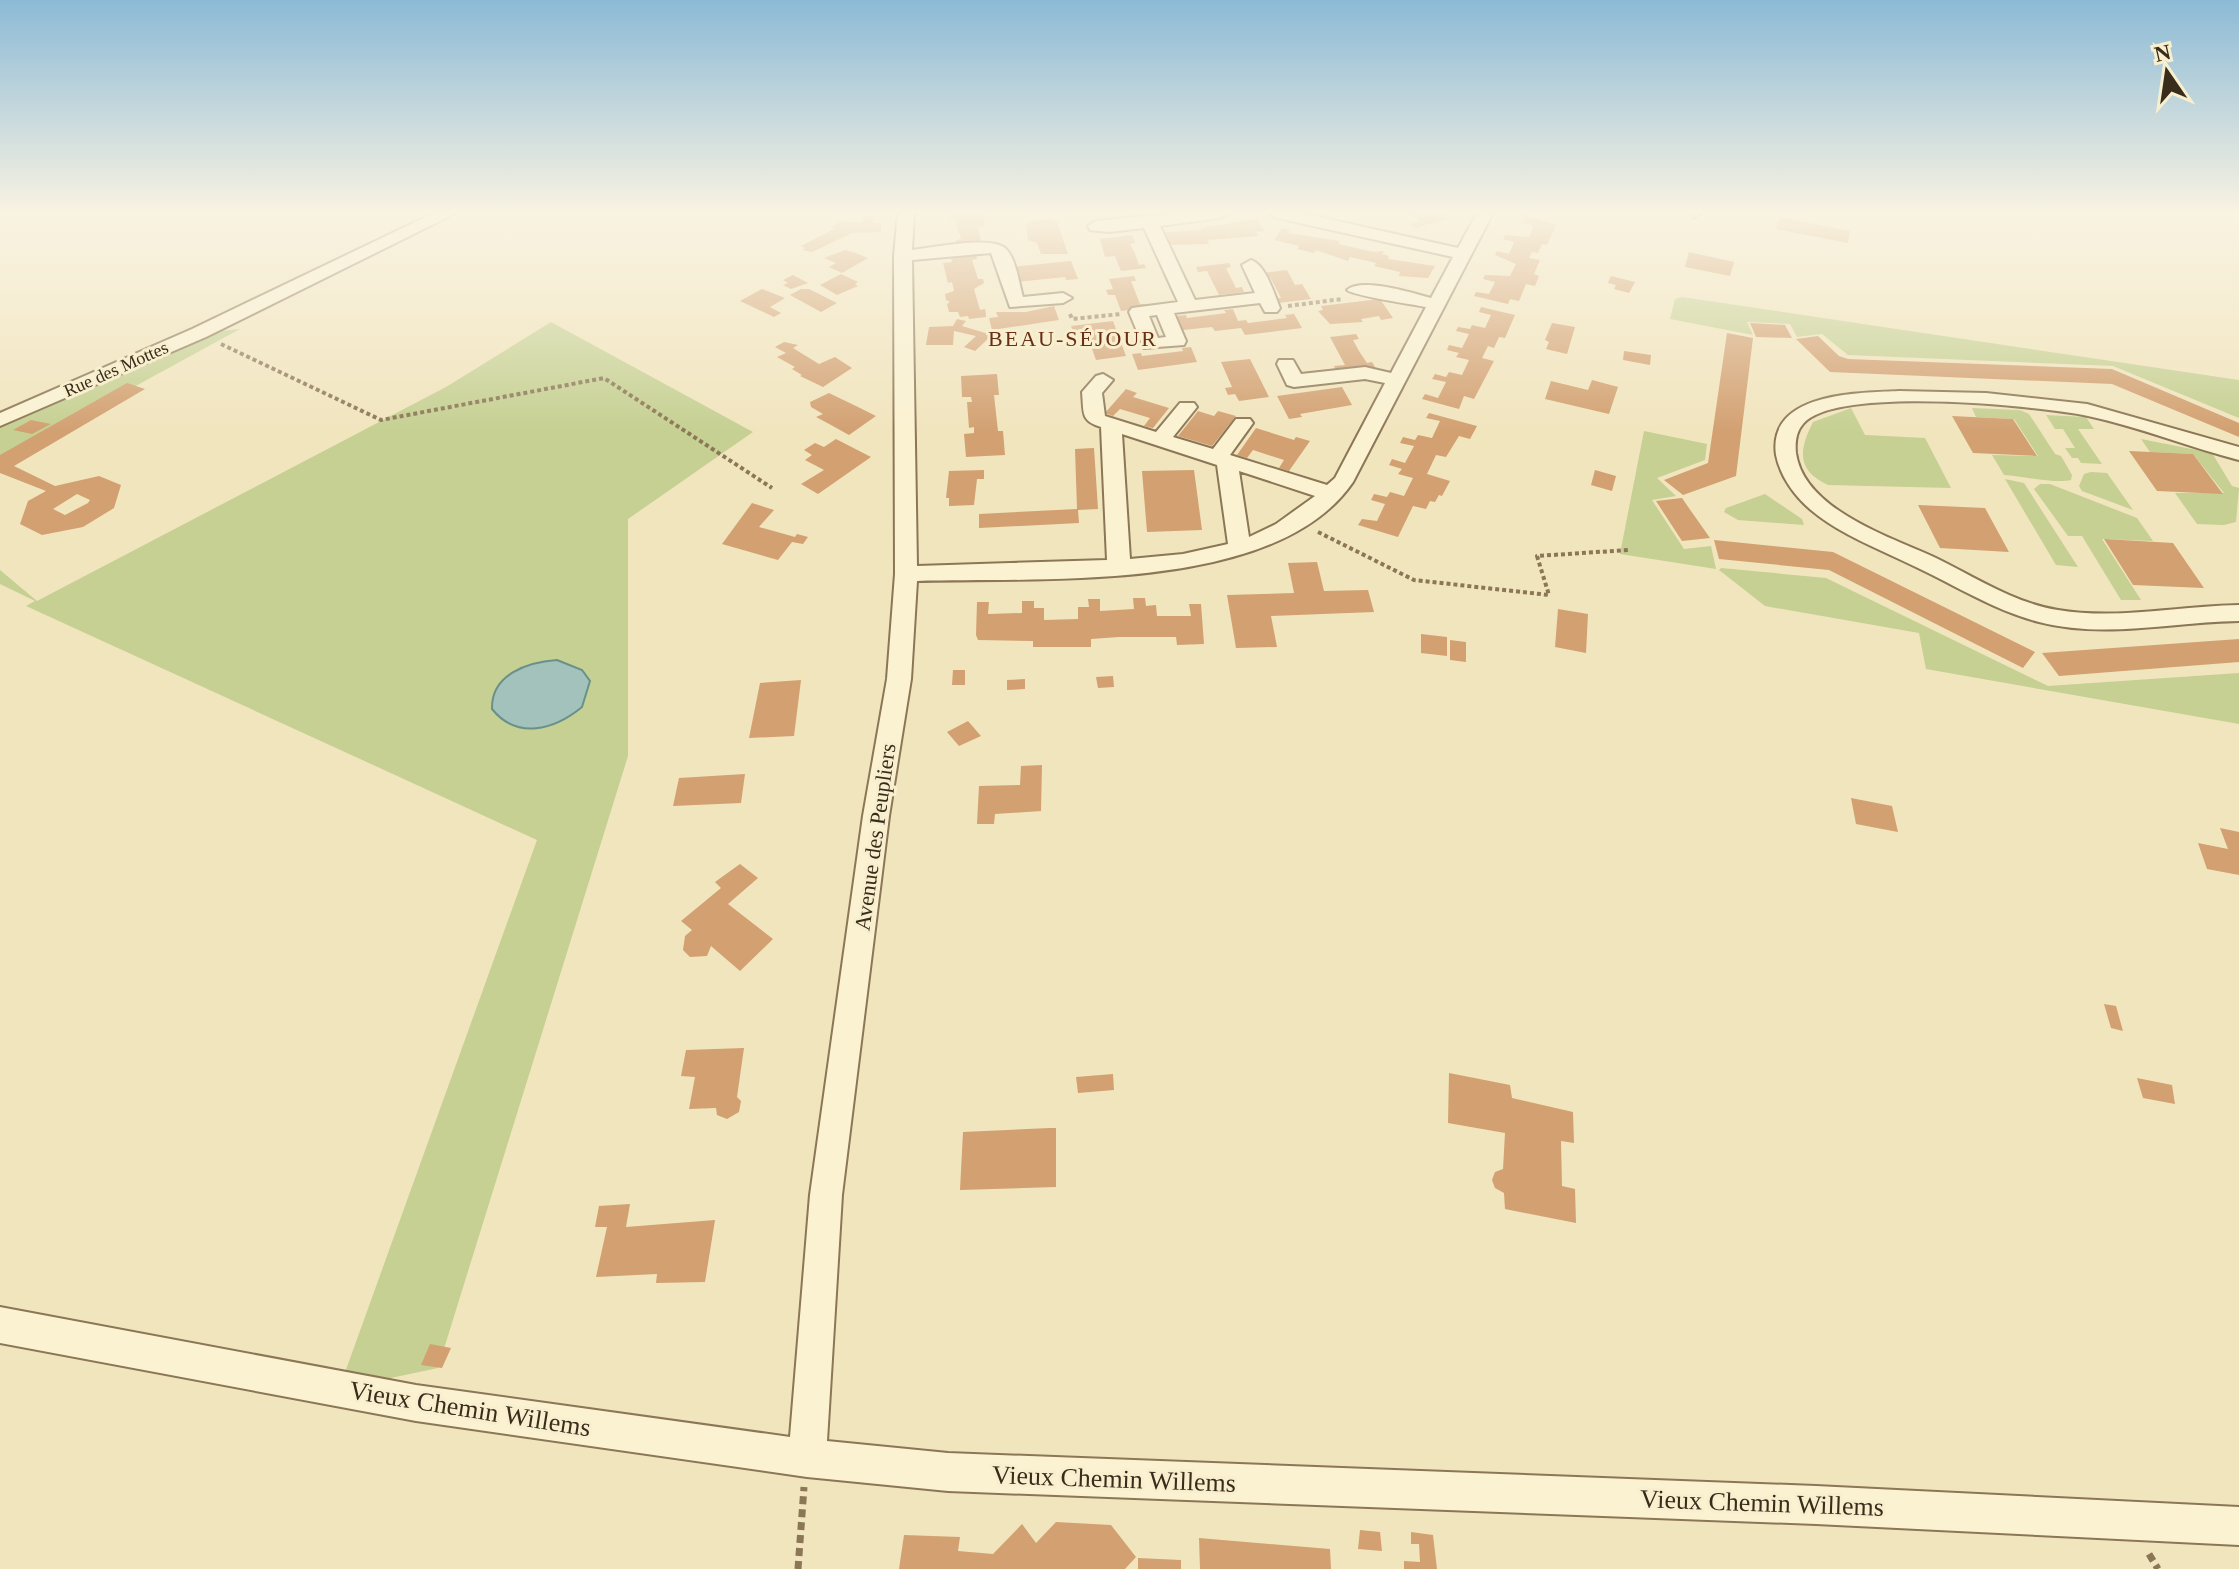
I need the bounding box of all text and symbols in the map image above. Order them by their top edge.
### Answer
north arrow [2127,32,2207,112]
text: N [2152,39,2173,67]
district label: BEAU-SÉJOUR [988,326,1158,351]
street label: Rue des Mottes [61,337,171,401]
street label: Avenue des Peupliers [849,742,901,932]
street label: Vieux Chemin Willems [347,1376,593,1442]
street label: Vieux Chemin Willems [992,1460,1236,1498]
street label: Vieux Chemin Willems [1640,1484,1884,1522]

